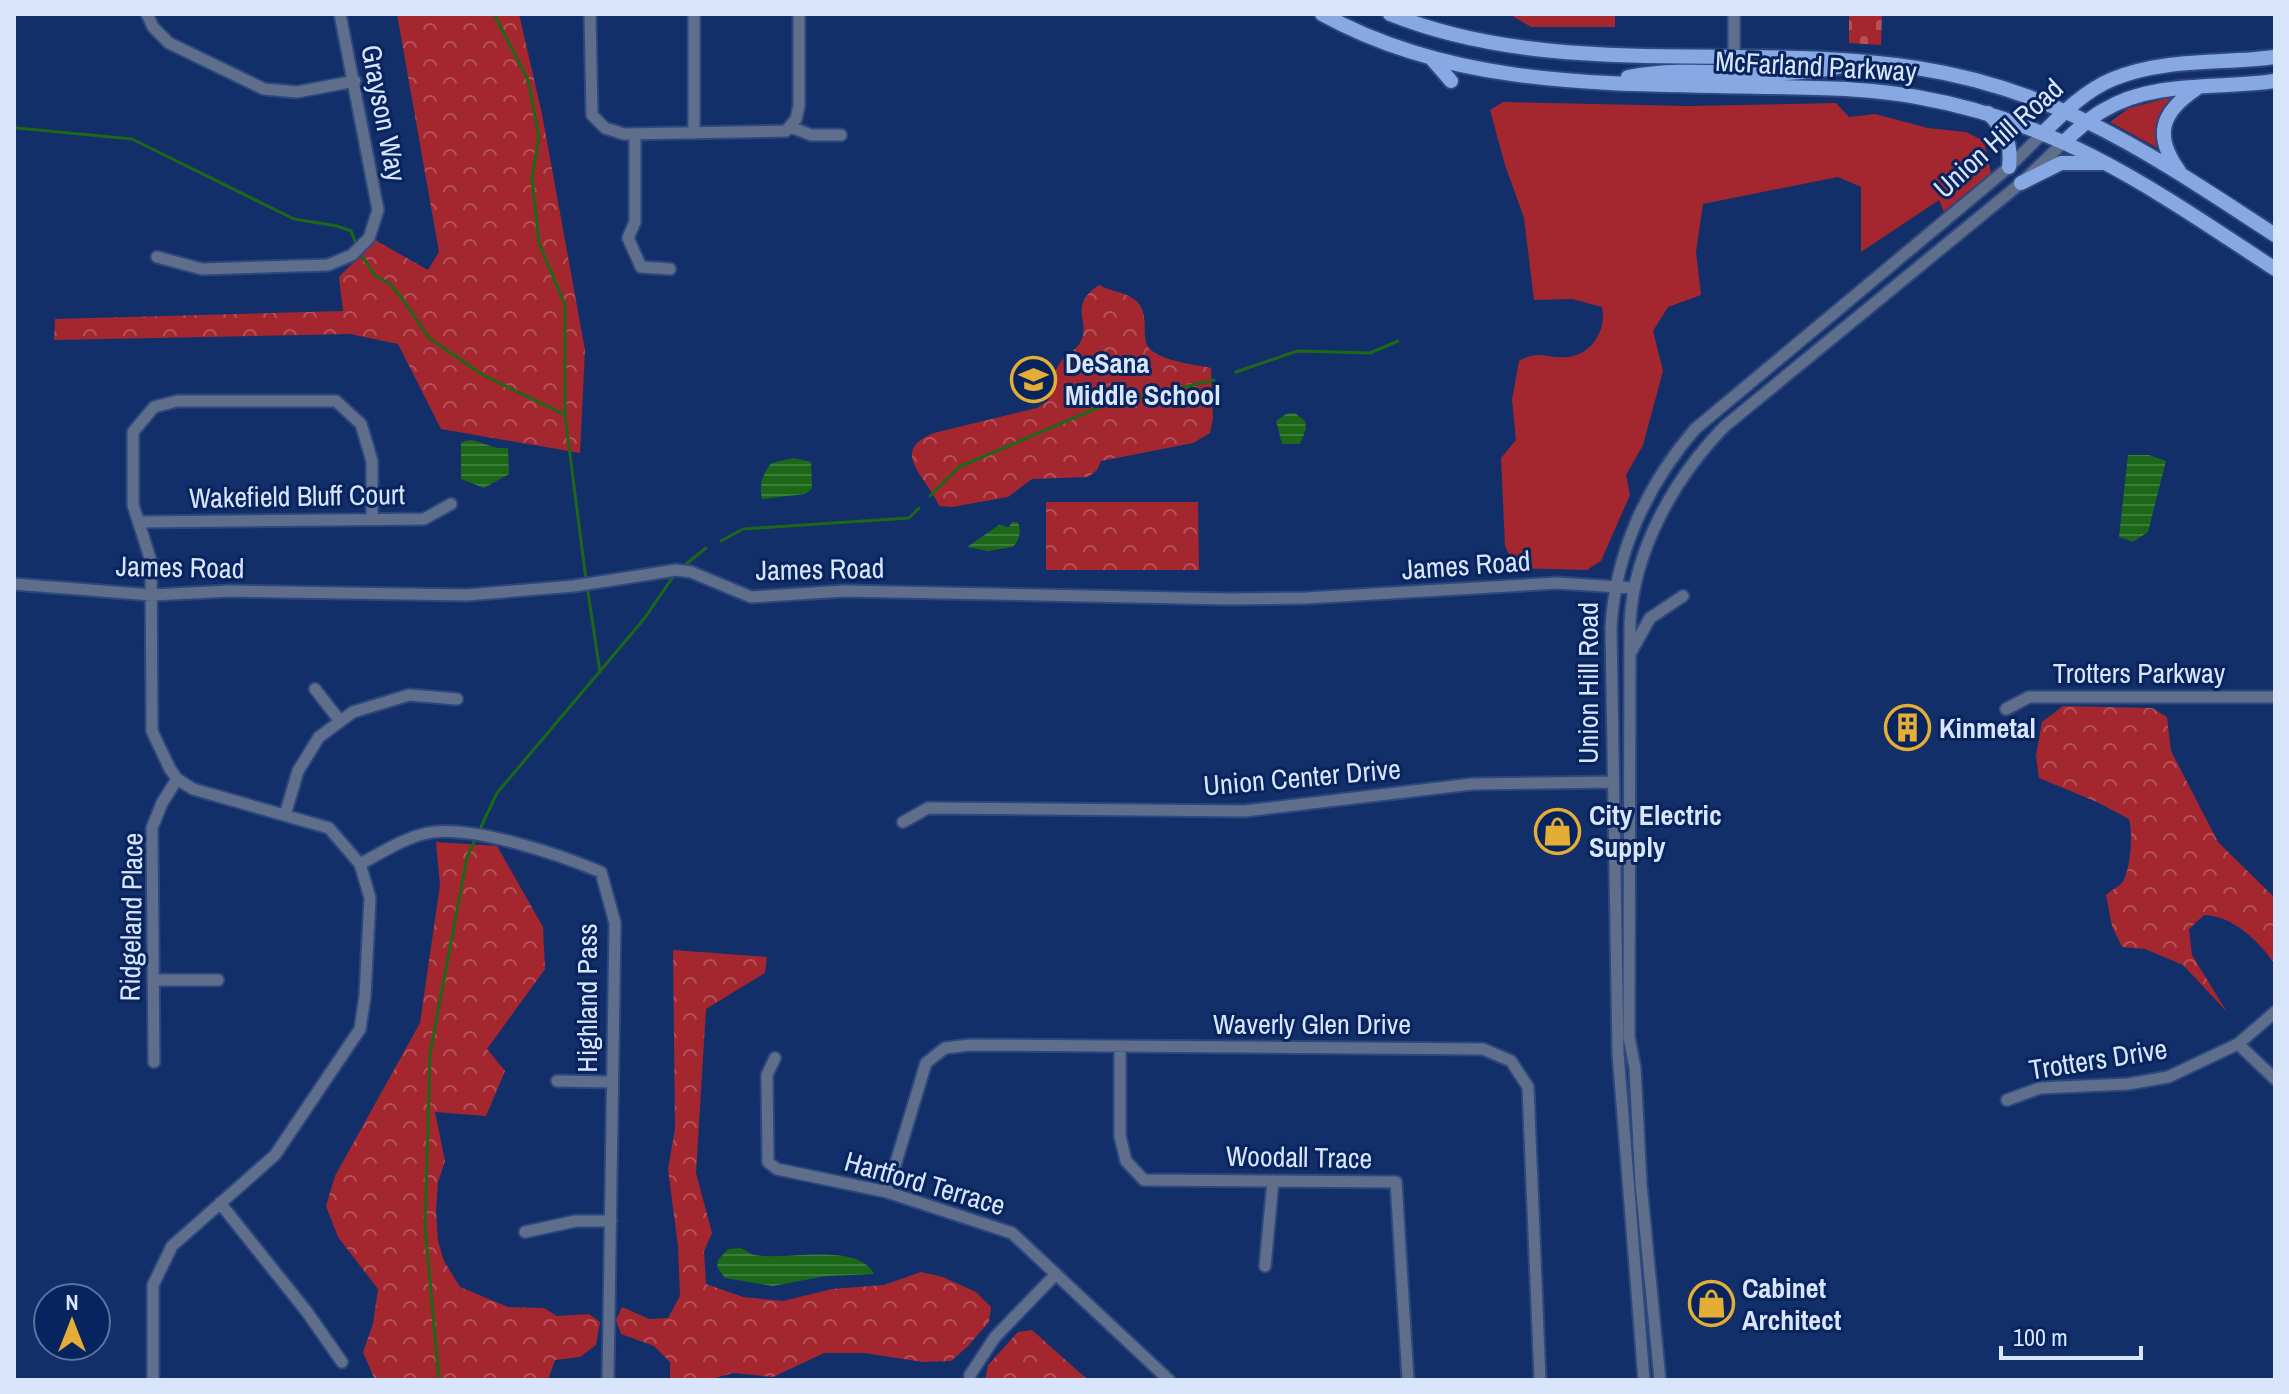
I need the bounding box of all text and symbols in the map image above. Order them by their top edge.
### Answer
street label: Grayson Way [352,42,416,185]
street label: McFarland Parkway [1714,42,1918,90]
street label: Union Hill Road [1925,70,2071,206]
place label: DeSana Middle School [1065,344,1221,414]
school or university icon: DeSana Middle School [1010,355,1058,403]
street label: Wakefield Bluff Court [189,475,405,517]
street label: James Road [1400,542,1532,588]
street label: James Road [115,547,245,587]
street label: James Road [755,549,885,589]
street label: Union Hill Road [1569,602,1607,764]
street label: Trotters Parkway [2053,654,2226,692]
building icon: Kinmetal [1884,704,1932,752]
place label: Kinmetal [1939,709,2036,747]
street label: Union Center Drive [1202,749,1402,805]
place label: City Electric Supply [1589,796,1722,866]
shop icon: City Electric Supply [1534,807,1582,855]
street label: Ridgeland Place [111,832,151,1002]
street label: Highland Pass [568,923,606,1073]
street label: Waverly Glen Drive [1213,1005,1411,1043]
street label: Trotters Drive [2026,1029,2170,1089]
street label: Woodall Trace [1225,1137,1373,1177]
street label: Hartford Terrace [840,1142,1010,1224]
place label: Cabinet Architect [1742,1269,1842,1339]
shop icon: Cabinet Architect [1687,1280,1735,1328]
north arrow [32,1282,112,1362]
text: N [65,1287,79,1317]
scale bar [2001,1310,2141,1360]
text: 100 m [2013,1321,2068,1353]

